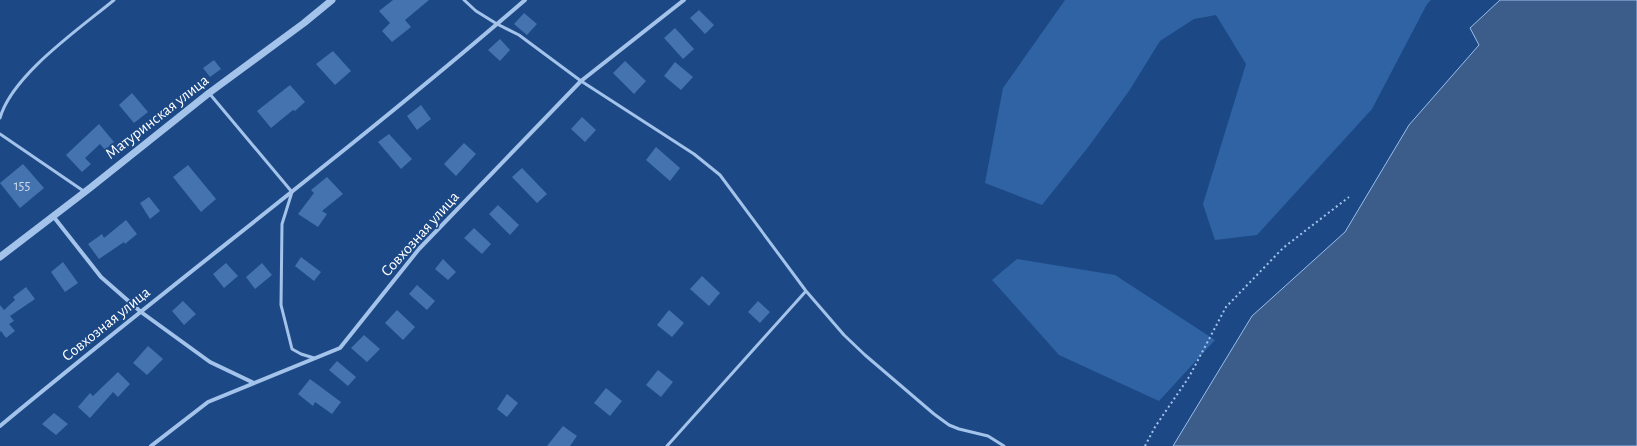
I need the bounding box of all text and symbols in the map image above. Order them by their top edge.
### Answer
street label: Матуринская улица [102,72,212,163]
house number: 155 [14,179,30,193]
street label: Совхозная улица [378,188,463,280]
street label: Совхозная улица [59,284,154,365]

